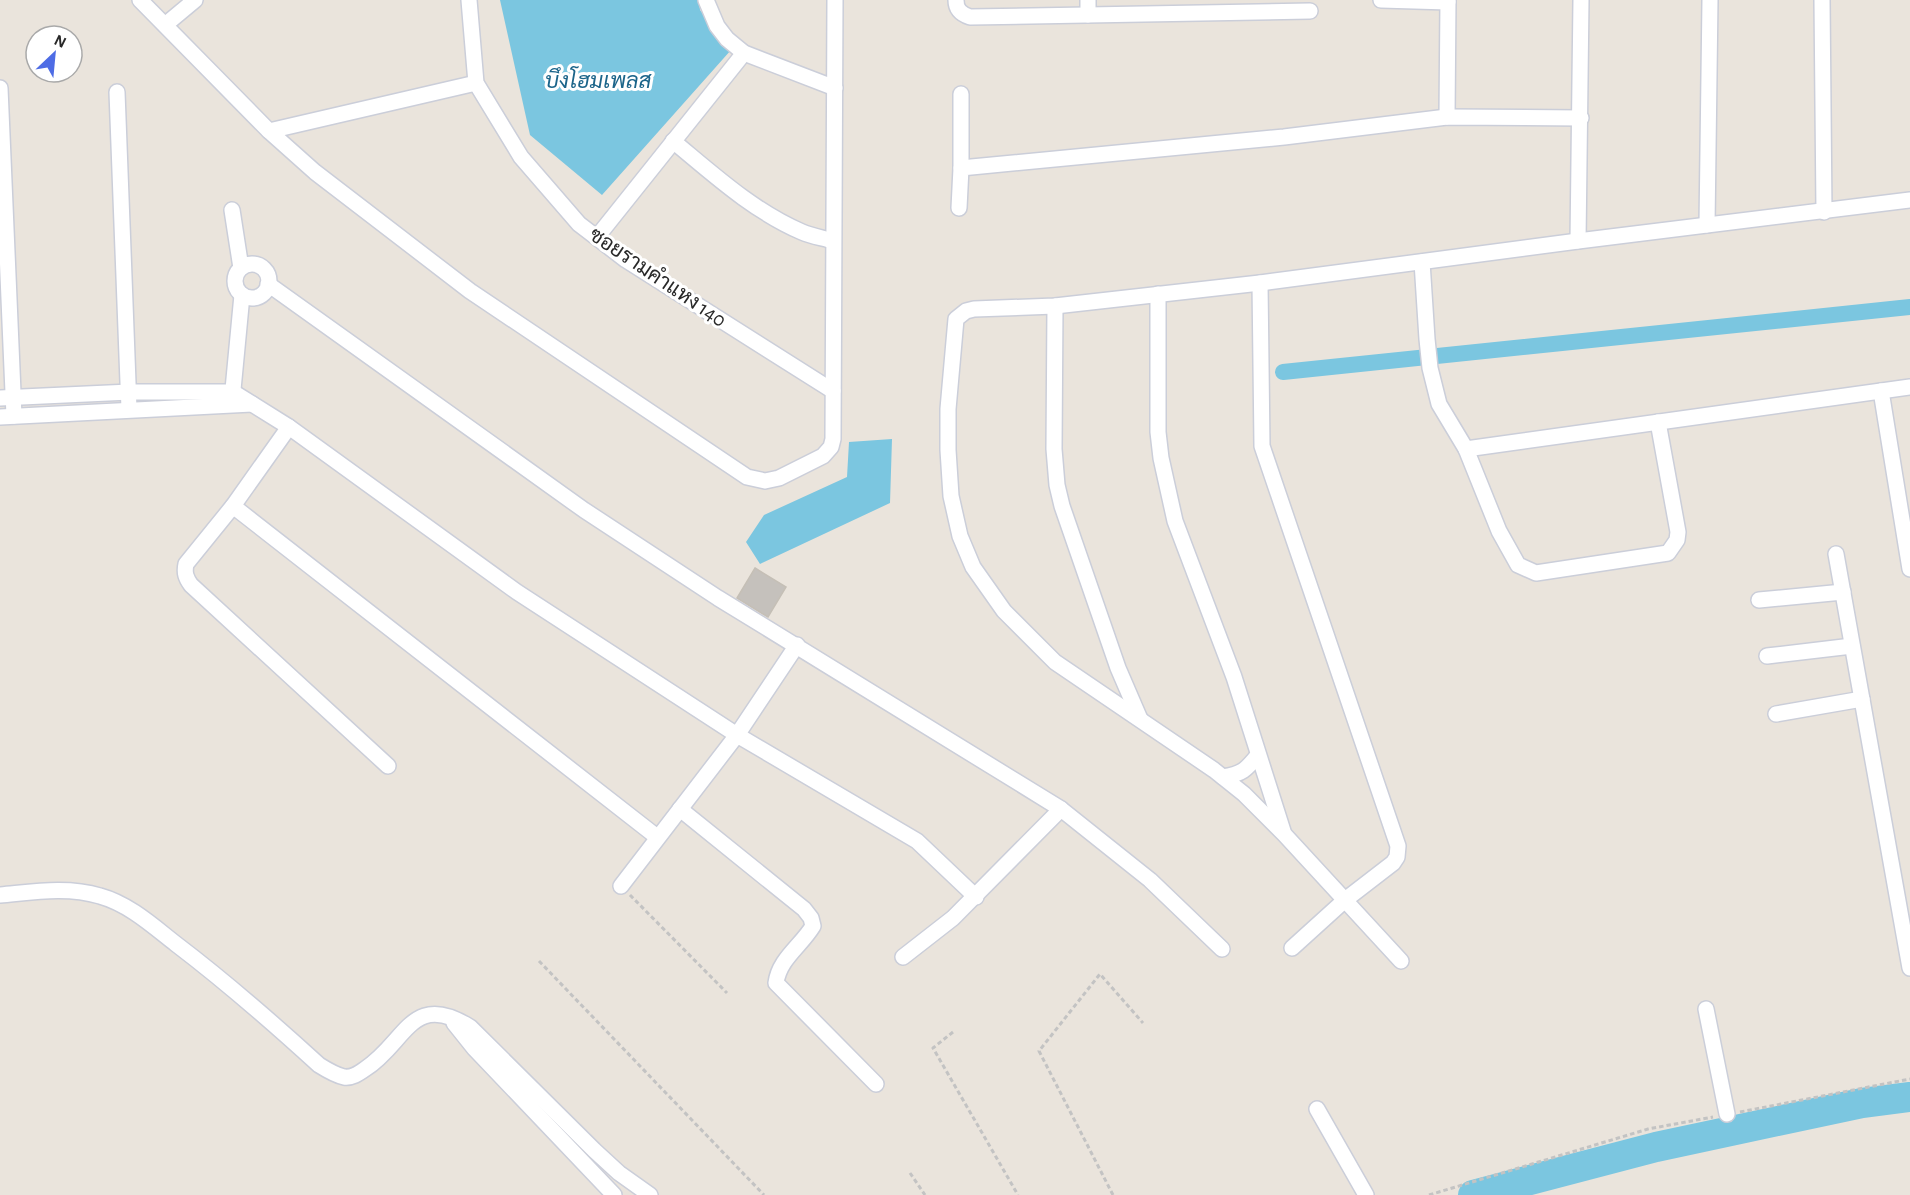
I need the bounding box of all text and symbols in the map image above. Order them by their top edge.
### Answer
north arrow [24,24,84,84]
text: N [52,32,69,51]
water label: บึงโฮมเพลส [545,66,653,92]
street label: ซอยรามคำแหง 140 [585,222,731,331]

